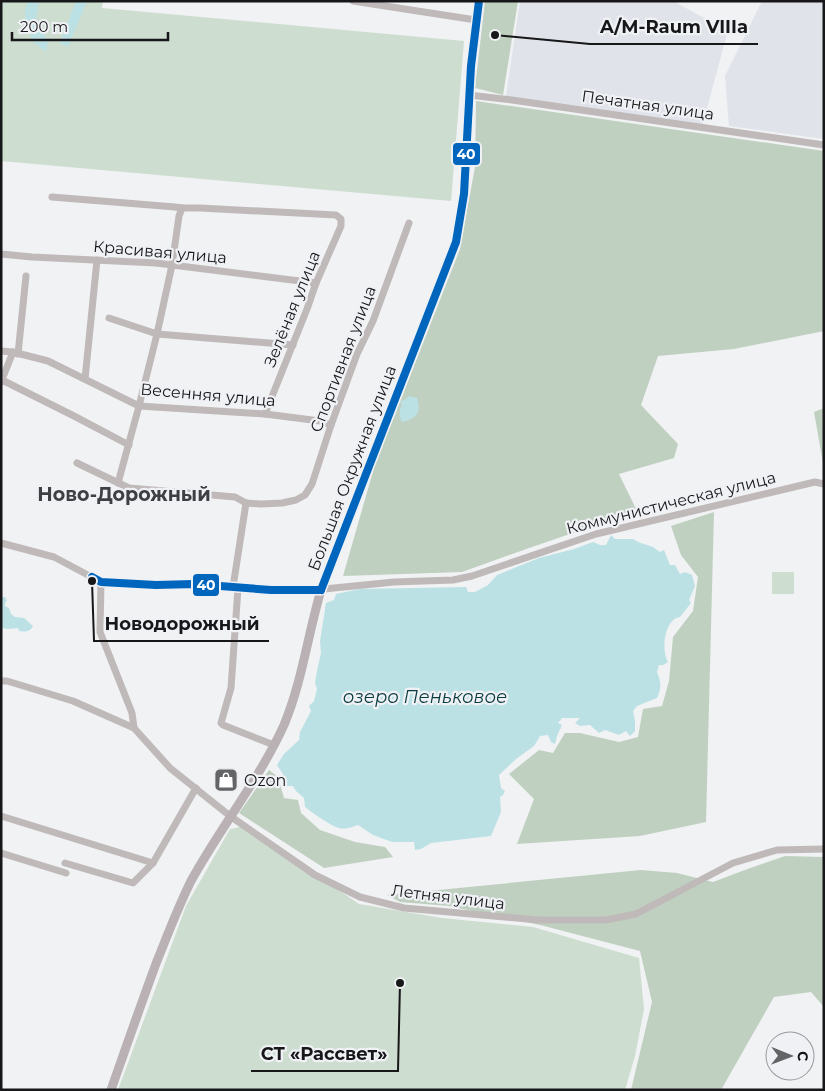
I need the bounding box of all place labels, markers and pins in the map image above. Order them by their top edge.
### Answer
callout: A/M-Raum VIIIa [590,11,758,44]
callout: Новодорожный [94,608,269,641]
shop icon: Ozon [213,767,239,793]
place label: Ozon [244,771,286,790]
callout: СТ «Рассвет» [251,1038,398,1071]

